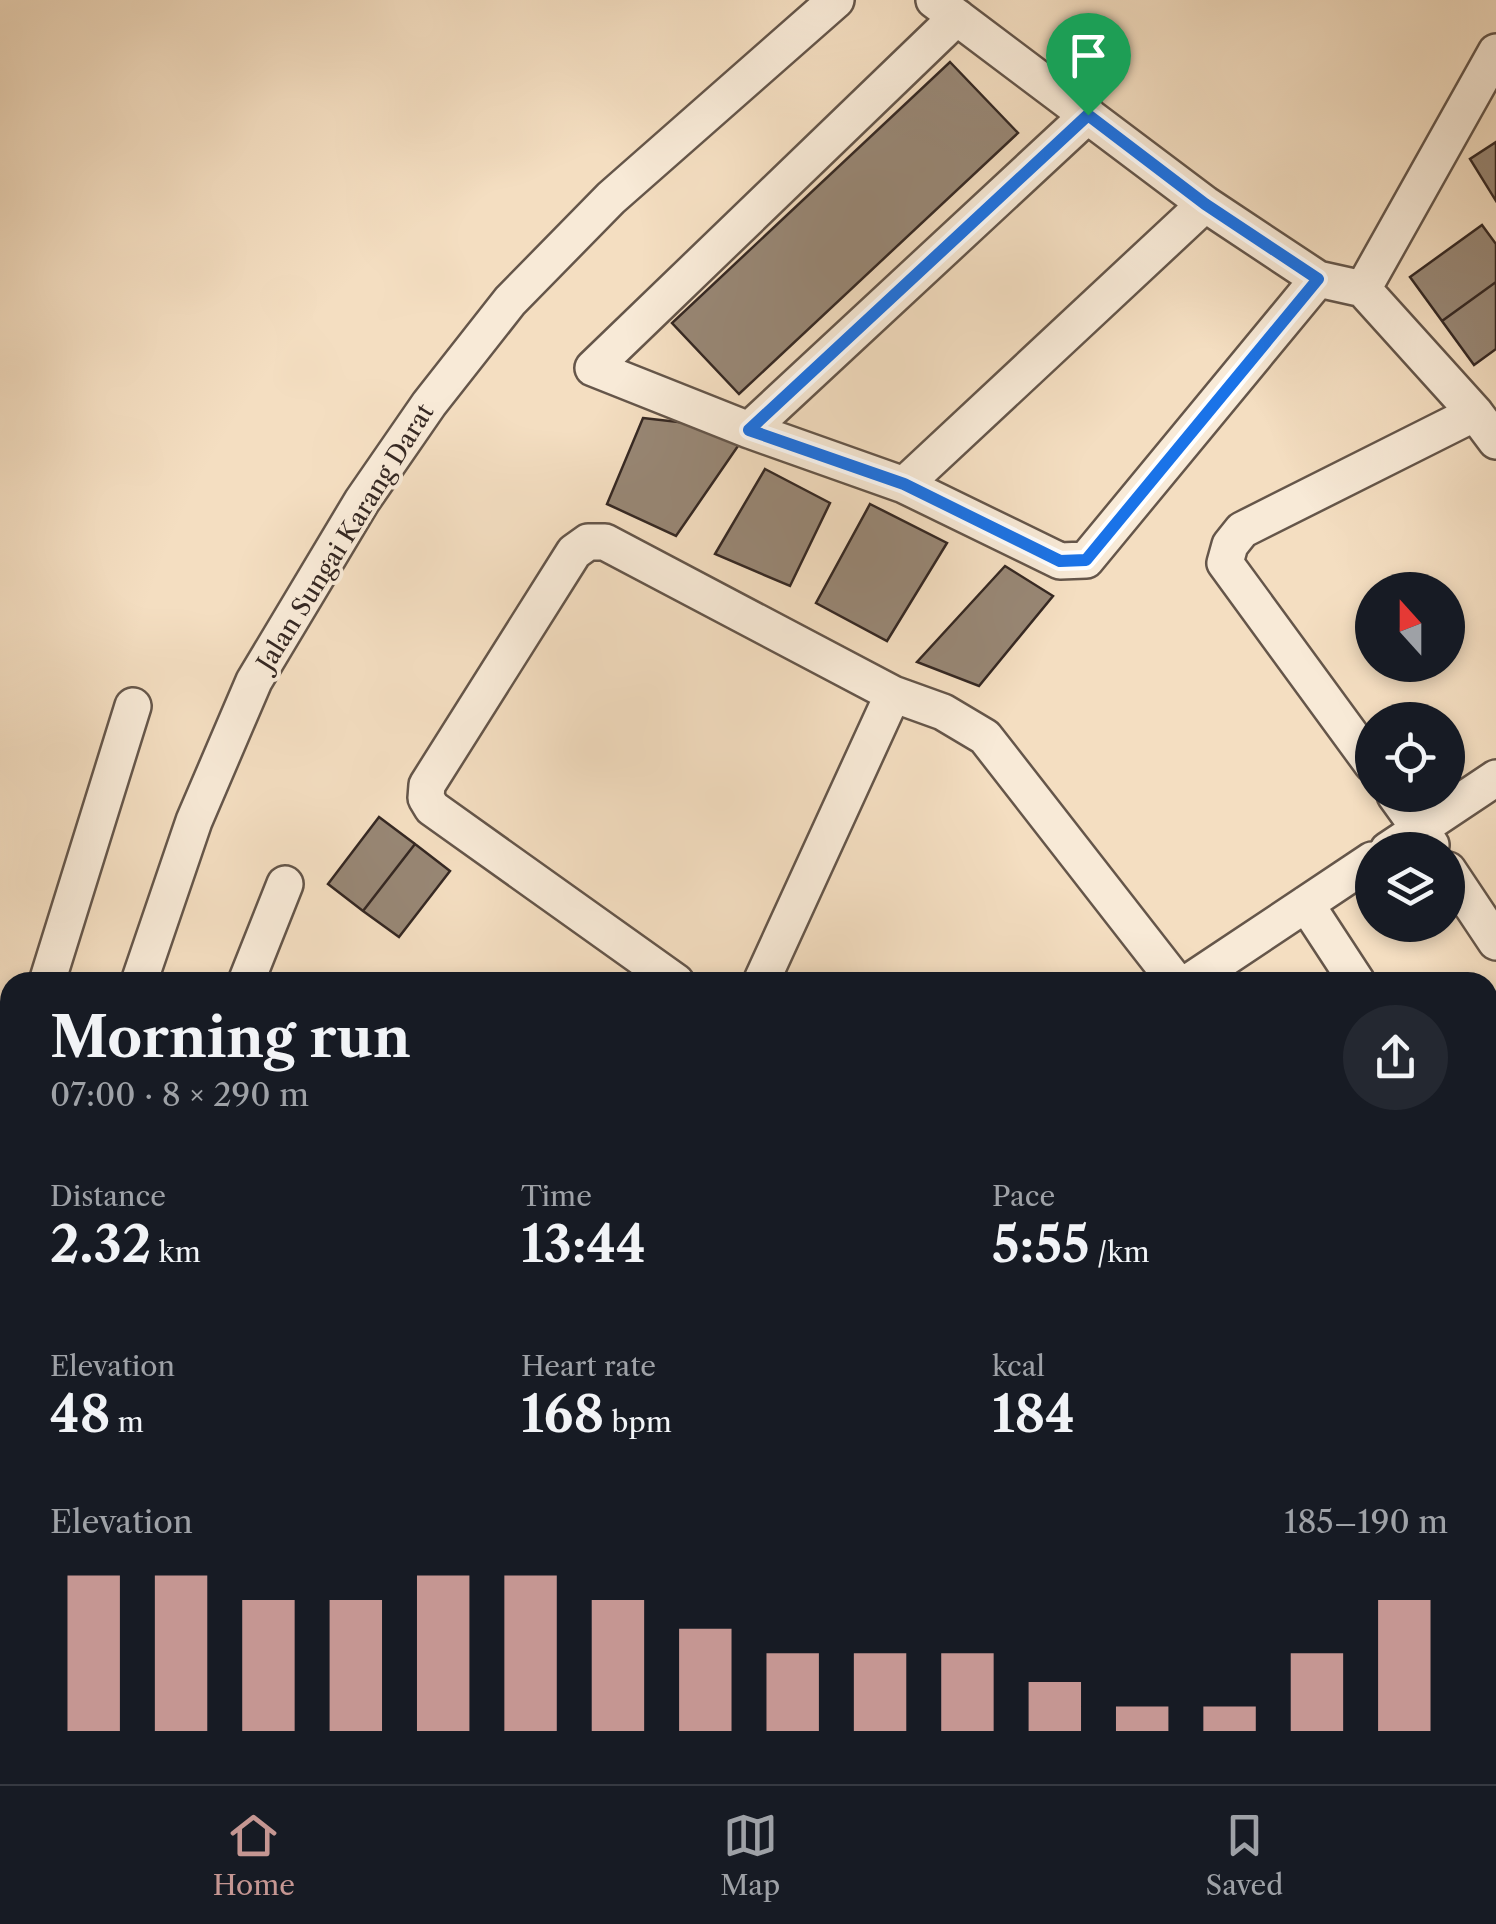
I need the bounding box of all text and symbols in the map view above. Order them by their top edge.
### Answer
pin [1046,13,1131,116]
icon: arrive [1061,28,1116,83]
street label: Jalan Sungai Karang Darat [248,398,440,680]
north arrow [1355,572,1465,682]
map controls [1355,572,1465,942]
button: locate [1355,702,1465,812]
button: layers [1355,832,1465,942]
text: Morning run [50,1004,411,1071]
button: share [1343,1005,1448,1110]
text: 07:00 · 8 × 290 m [50,1075,309,1114]
text: Distance [50,1179,166,1213]
text: Time [521,1179,592,1213]
text: Pace [992,1179,1055,1213]
text: 2.32 [50,1213,151,1275]
text: 13:44 [521,1213,646,1275]
text: 5:55 [992,1213,1090,1275]
text: km [151,1235,201,1269]
text: /km [1090,1235,1149,1269]
text: Elevation [50,1349,175,1383]
text: Heart rate [521,1349,656,1383]
text: kcal [992,1349,1045,1383]
text: 48 [50,1383,110,1445]
text: 168 [521,1383,604,1445]
text: 184 [992,1383,1075,1445]
text: m [110,1405,144,1439]
text: bpm [604,1405,672,1439]
text: Elevation [50,1502,193,1541]
text: 185–190 m [1284,1502,1448,1541]
tab: Home [213,1808,295,1902]
tab: Map [720,1808,780,1902]
tab: Saved [1206,1808,1283,1902]

